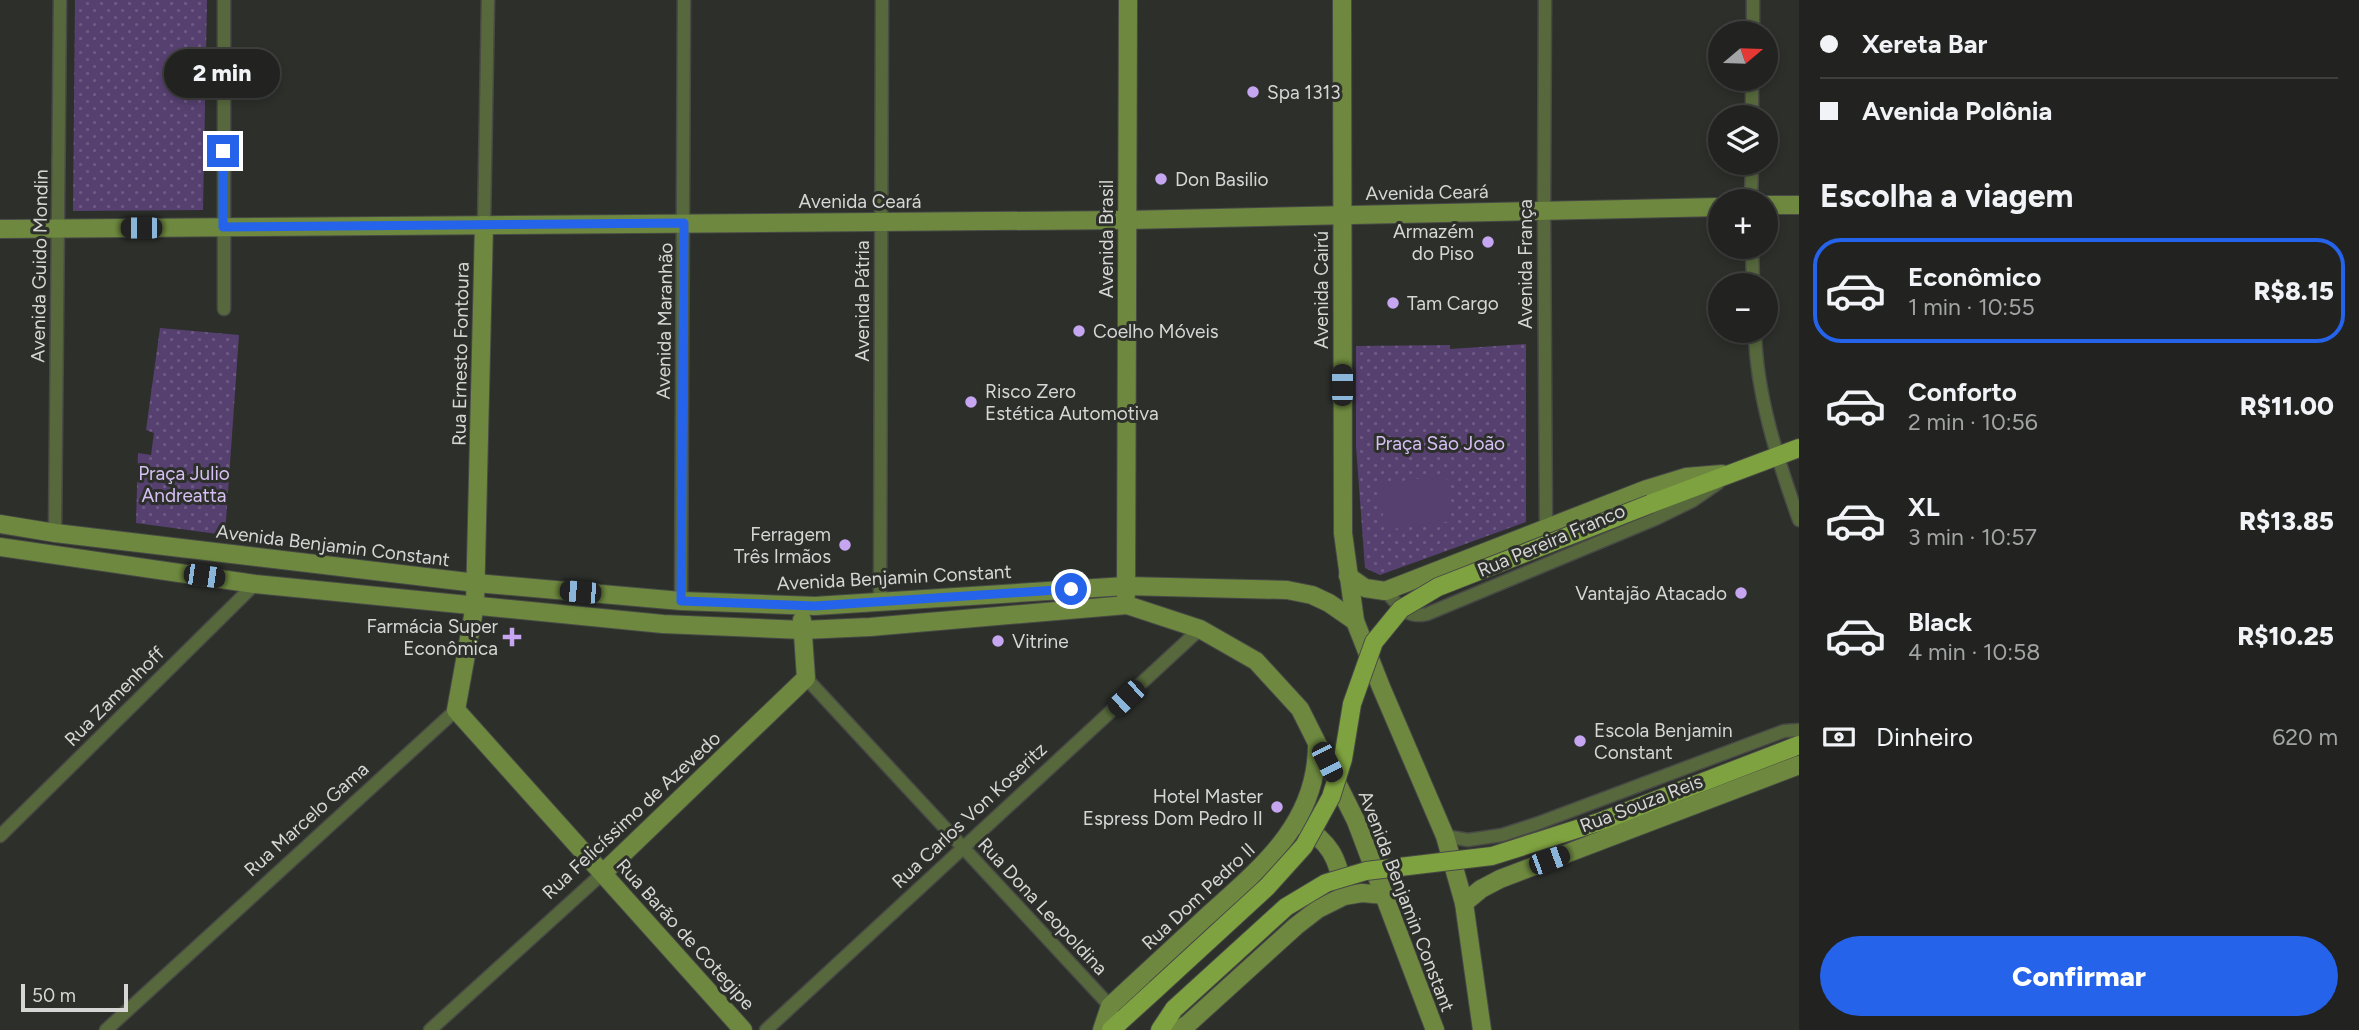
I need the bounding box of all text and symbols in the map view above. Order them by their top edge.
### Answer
north arrow [1708,21,1778,91]
map controls [1708,21,1778,343]
text: Xereta Bar [1862,28,1987,60]
callout: 2 min [165,50,281,99]
text: 2 min [193,59,251,87]
place label: Spa 1313 [1267,81,1341,104]
marker: Spa 1313 [1245,84,1261,100]
text: Avenida Polônia [1862,95,2052,127]
button: layers [1708,105,1778,175]
route end [207,135,239,167]
place label: Don Basilio [1175,168,1269,191]
street label: Avenida Guido Mondin [26,169,53,363]
marker: Don Basilio [1153,171,1169,187]
text: Escolha a viagem [1820,177,2073,215]
street label: Avenida Brasil [1095,180,1118,298]
street label: Avenida Ceará [1365,180,1489,205]
button: + [1708,189,1778,259]
street label: Avenida Ceará [798,190,922,213]
street label: Avenida França [1514,199,1537,329]
car [121,218,163,239]
place label: Armazém do Piso [1393,220,1474,265]
street label: Avenida Cairú [1310,231,1333,349]
marker: Armazém do Piso [1480,234,1496,250]
street label: Avenida Pátria [851,240,874,362]
street label: Avenida Maranhão [652,242,677,400]
icon: car [1824,259,1887,322]
text: Econômico [1908,261,2041,293]
street label: Rua Ernesto Fontoura [447,262,474,446]
button: − [1708,273,1778,343]
text: R$8.15 [2254,275,2334,307]
place label: Tam Cargo [1407,292,1499,315]
text: 1 min · 10:55 [1908,293,2035,321]
marker: Tam Cargo [1385,295,1401,311]
place label: Coelho Móveis [1093,320,1219,343]
marker: Coelho Móveis [1071,323,1087,339]
car [1332,364,1353,406]
icon: car [1824,374,1887,437]
text: Conforto [1908,376,2017,408]
place label: Risco Zero Estética Automotiva [985,380,1159,425]
text: R$11.00 [2240,390,2334,422]
marker: Risco Zero Estética Automotiva [963,394,979,410]
text: 2 min · 10:56 [1908,408,2038,436]
park label: Praça São João [1375,432,1505,455]
park label: Praça Julio Andreatta [138,462,230,507]
icon: car [1824,489,1887,552]
text: XL [1908,491,1940,523]
street label: Rua Pereira Franco [1474,499,1629,582]
text: R$13.85 [2239,505,2334,537]
street label: Avenida Benjamin Constant [215,520,451,571]
place label: Ferragem Três Irmãos [734,523,831,568]
text: 3 min · 10:57 [1908,523,2037,551]
marker: Ferragem Três Irmãos [837,537,853,553]
street label: Avenida Benjamin Constant [776,560,1012,595]
car [182,563,227,589]
route start [1055,573,1087,605]
car [559,580,602,604]
place label: Vantajão Atacado [1575,582,1727,605]
marker: Vantajão Atacado [1733,585,1749,601]
icon: car [1824,604,1887,667]
text: Black [1908,606,1972,638]
place label: Farmácia Super Econômica [366,615,499,660]
text: R$10.25 [2237,620,2334,652]
marker: Farmácia Super Econômica [504,629,520,645]
place label: Vitrine [1012,630,1069,653]
marker: Vitrine [990,633,1006,649]
text: 4 min · 10:58 [1908,638,2040,666]
street label: Rua Zamenhoff [60,642,169,751]
car [1104,676,1149,720]
icon: cash [1820,718,1858,756]
place label: Escola Benjamin Constant [1594,719,1733,764]
text: Dinheiro [1876,721,1973,753]
text: 620 m [2272,723,2338,751]
street label: Rua Felicíssimo de Azevedo [537,727,725,904]
marker: Escola Benjamin Constant [1572,733,1588,749]
street label: Rua Carlos Von Koseritz [887,738,1051,893]
car [1309,739,1346,785]
street label: Rua Marcelo Gama [239,757,373,881]
street label: Rua Souza Reis [1577,769,1706,837]
place label: Hotel Master Espress Dom Pedro II [1083,785,1264,830]
street label: Avenida Benjamin Constant [1354,787,1459,1015]
marker: Hotel Master Espress Dom Pedro II [1269,799,1285,815]
street label: Rua Dona Leopoldina [973,833,1112,980]
street label: Rua Dom Pedro II [1137,838,1260,955]
car [1526,843,1573,877]
street label: Rua Barão de Cotegipe [612,854,760,1015]
button: Confirmar [1820,936,2338,1016]
scale bar [21,981,128,1013]
text: 50 m [32,984,76,1007]

